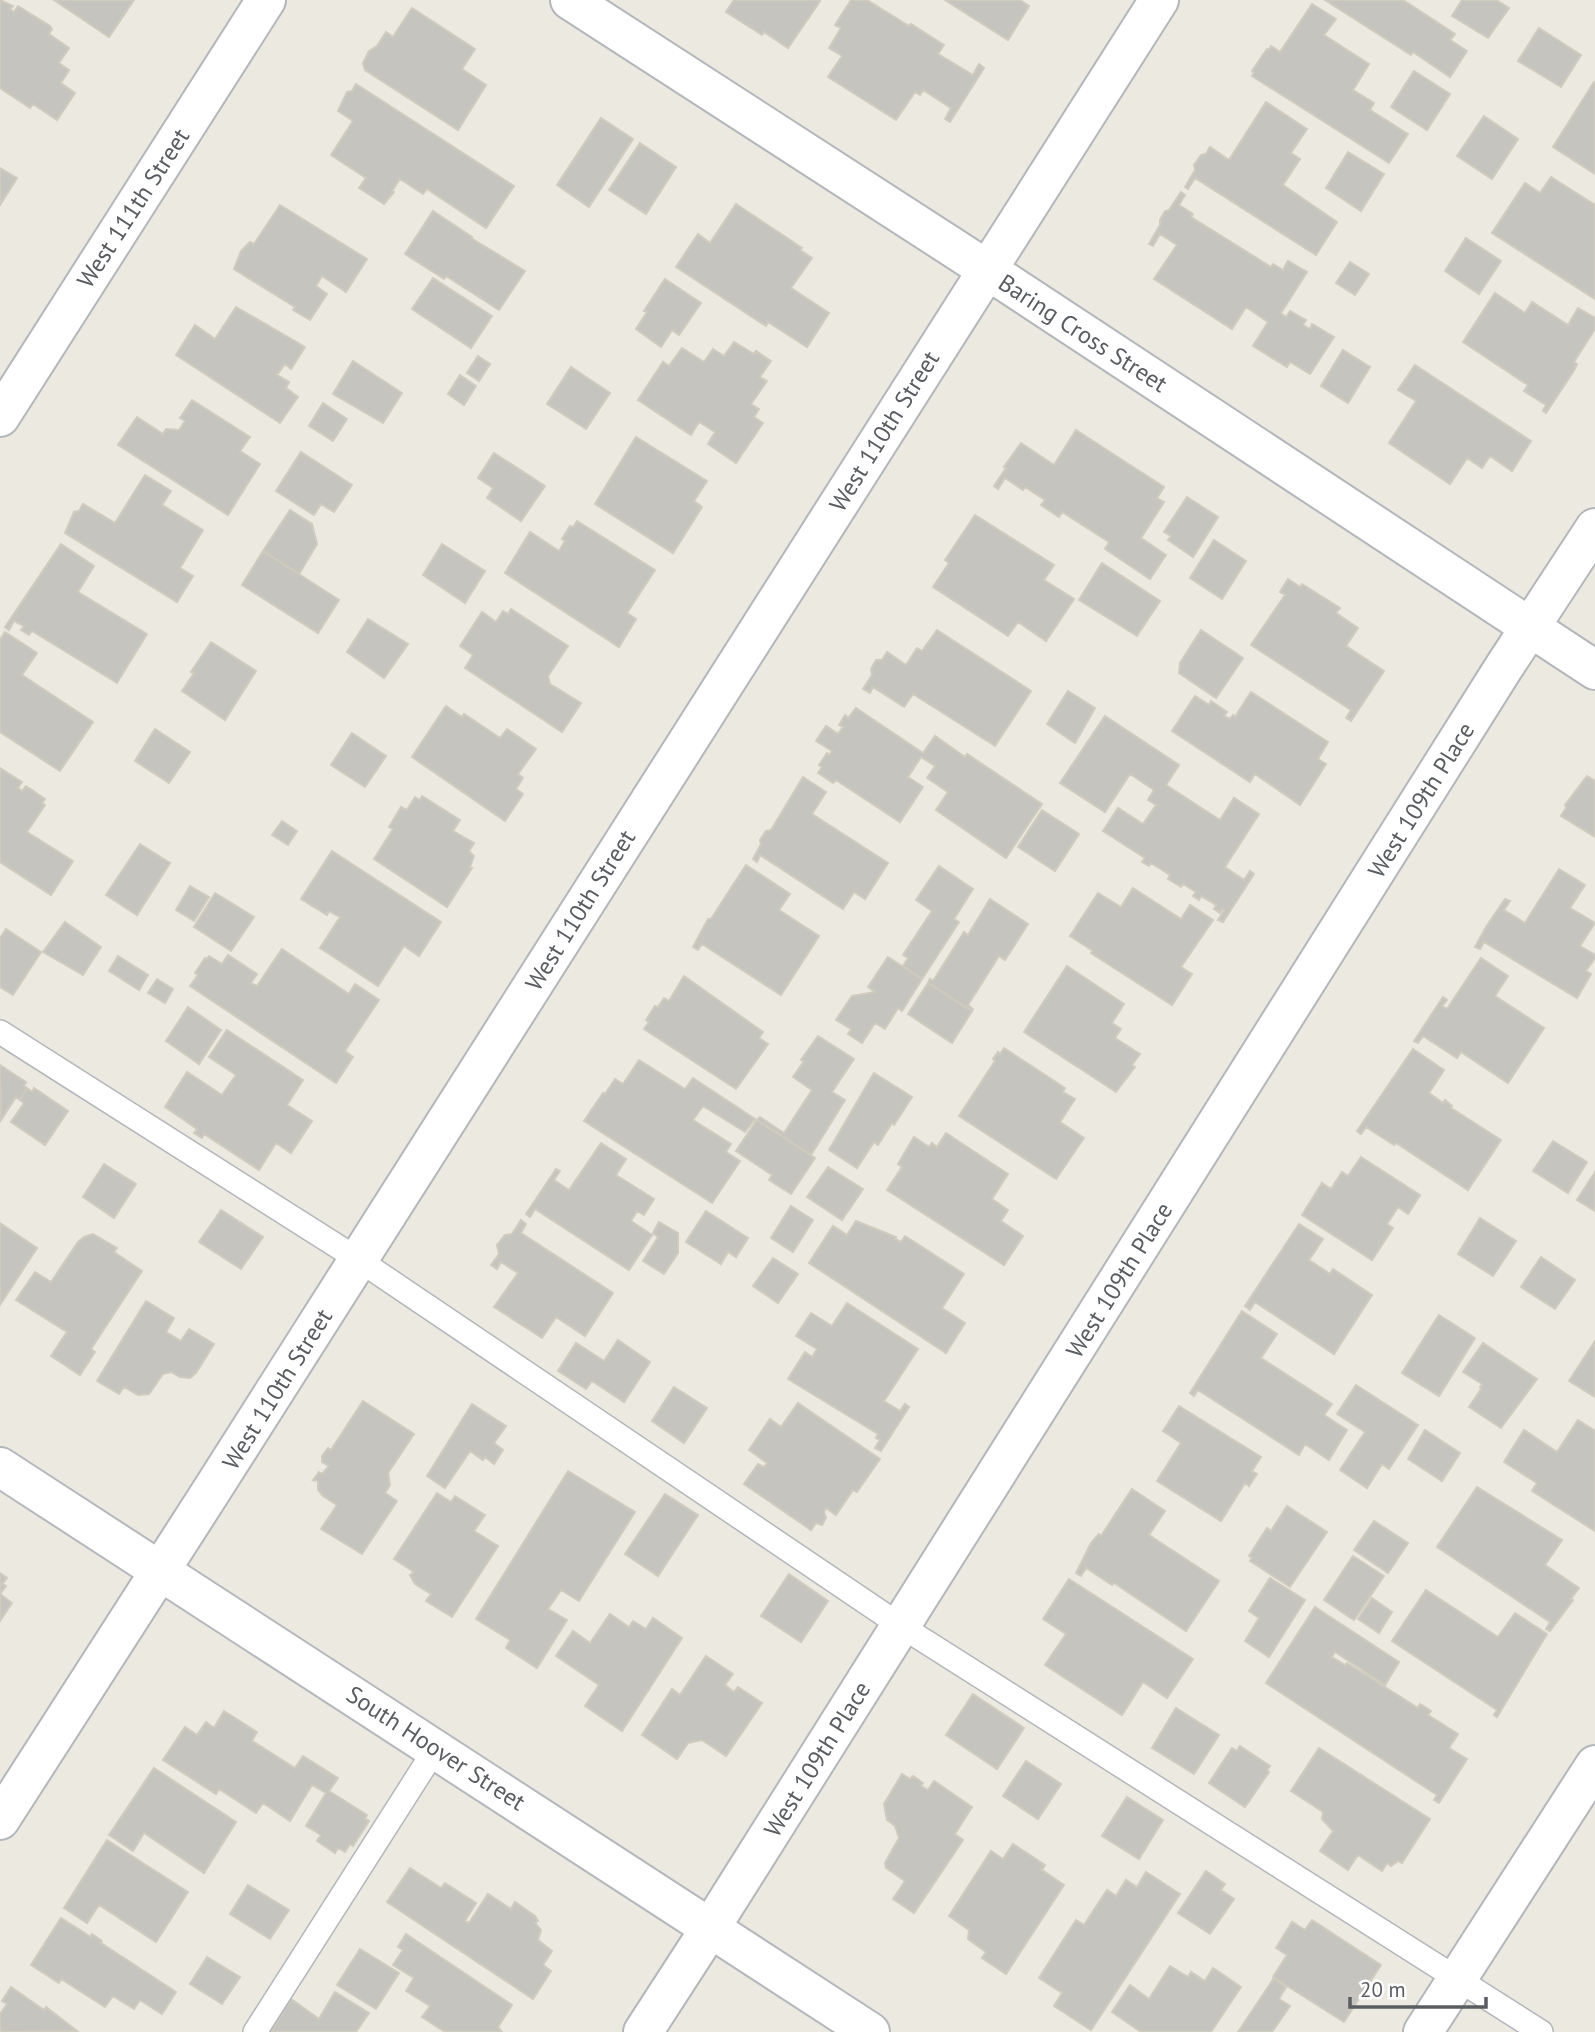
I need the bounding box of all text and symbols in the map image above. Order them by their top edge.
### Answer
street label: West 111th Street [70,122,196,294]
street label: Baring Cross Street [993,267,1173,399]
street label: West 110th Street [822,345,946,517]
street label: West 109th Place [1361,717,1481,883]
street label: West 110th Street [518,824,642,996]
street label: West 109th Place [1059,1197,1179,1363]
street label: West 110th Street [215,1303,339,1475]
street label: West 109th Place [757,1676,877,1842]
street label: South Hoover Street [341,1679,531,1817]
scale bar [1350,1966,1486,2010]
text: 20 m [1360,1976,1406,2003]

